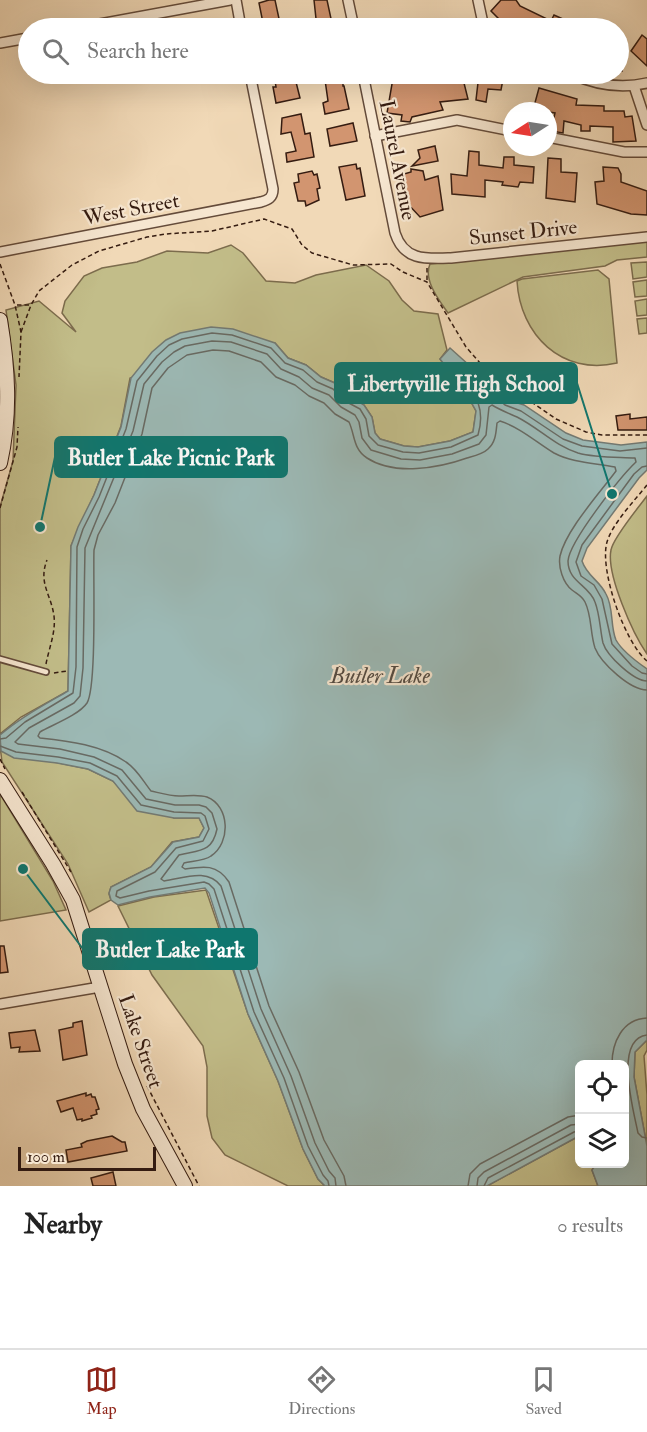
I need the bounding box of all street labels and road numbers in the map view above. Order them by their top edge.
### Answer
street label: Laurel Avenue [373,98,422,223]
street label: West Street [80,187,182,232]
street label: Sunset Drive [468,213,579,252]
street label: Lake Street [112,991,169,1092]

